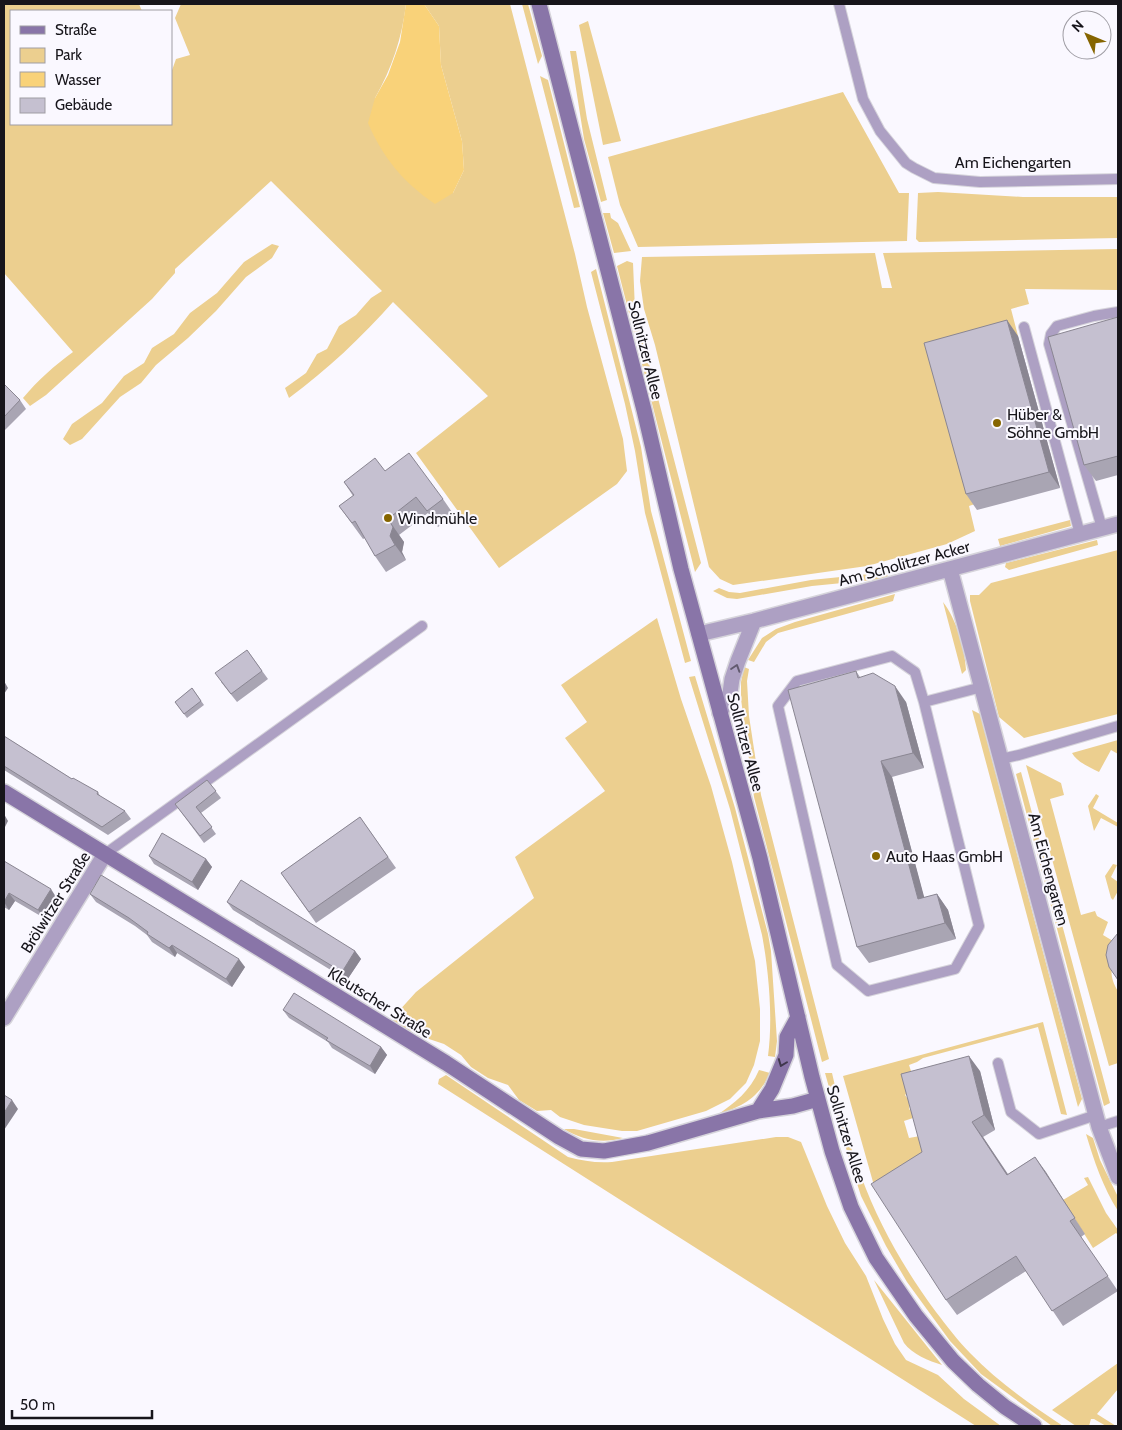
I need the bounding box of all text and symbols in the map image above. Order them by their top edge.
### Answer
legend [10,10,172,125]
north arrow [1062,10,1112,60]
text: N [1068,16,1088,36]
text: Straße [55,21,97,39]
text: Park [55,46,82,64]
text: Wasser [55,71,101,89]
text: Gebäude [55,96,112,114]
street label: Am Eichengarten [955,153,1071,172]
street label: Sollnitzer Allee [624,299,667,402]
place label: Hüber & Söhne GmbH [1007,405,1099,442]
marker: Hüber & Söhne GmbH [991,417,1003,429]
place label: Windmühle [398,509,477,528]
marker: Windmühle [382,512,394,524]
street label: Am Scholitzer Acker [836,537,973,590]
one-way arrow [730,664,740,672]
street label: Sollnitzer Allee [723,691,768,793]
street label: Am Eichengarten [1024,810,1073,928]
place label: Auto Haas GmbH [886,847,1003,866]
street label: Brölwitzer Straße [17,848,94,956]
marker: Auto Haas GmbH [870,850,882,862]
street label: Kleutscher Straße [324,963,435,1042]
one-way arrow [778,1058,789,1067]
street label: Sollnitzer Allee [823,1083,870,1185]
scale bar [12,1388,152,1420]
text: 50 m [20,1396,55,1414]

